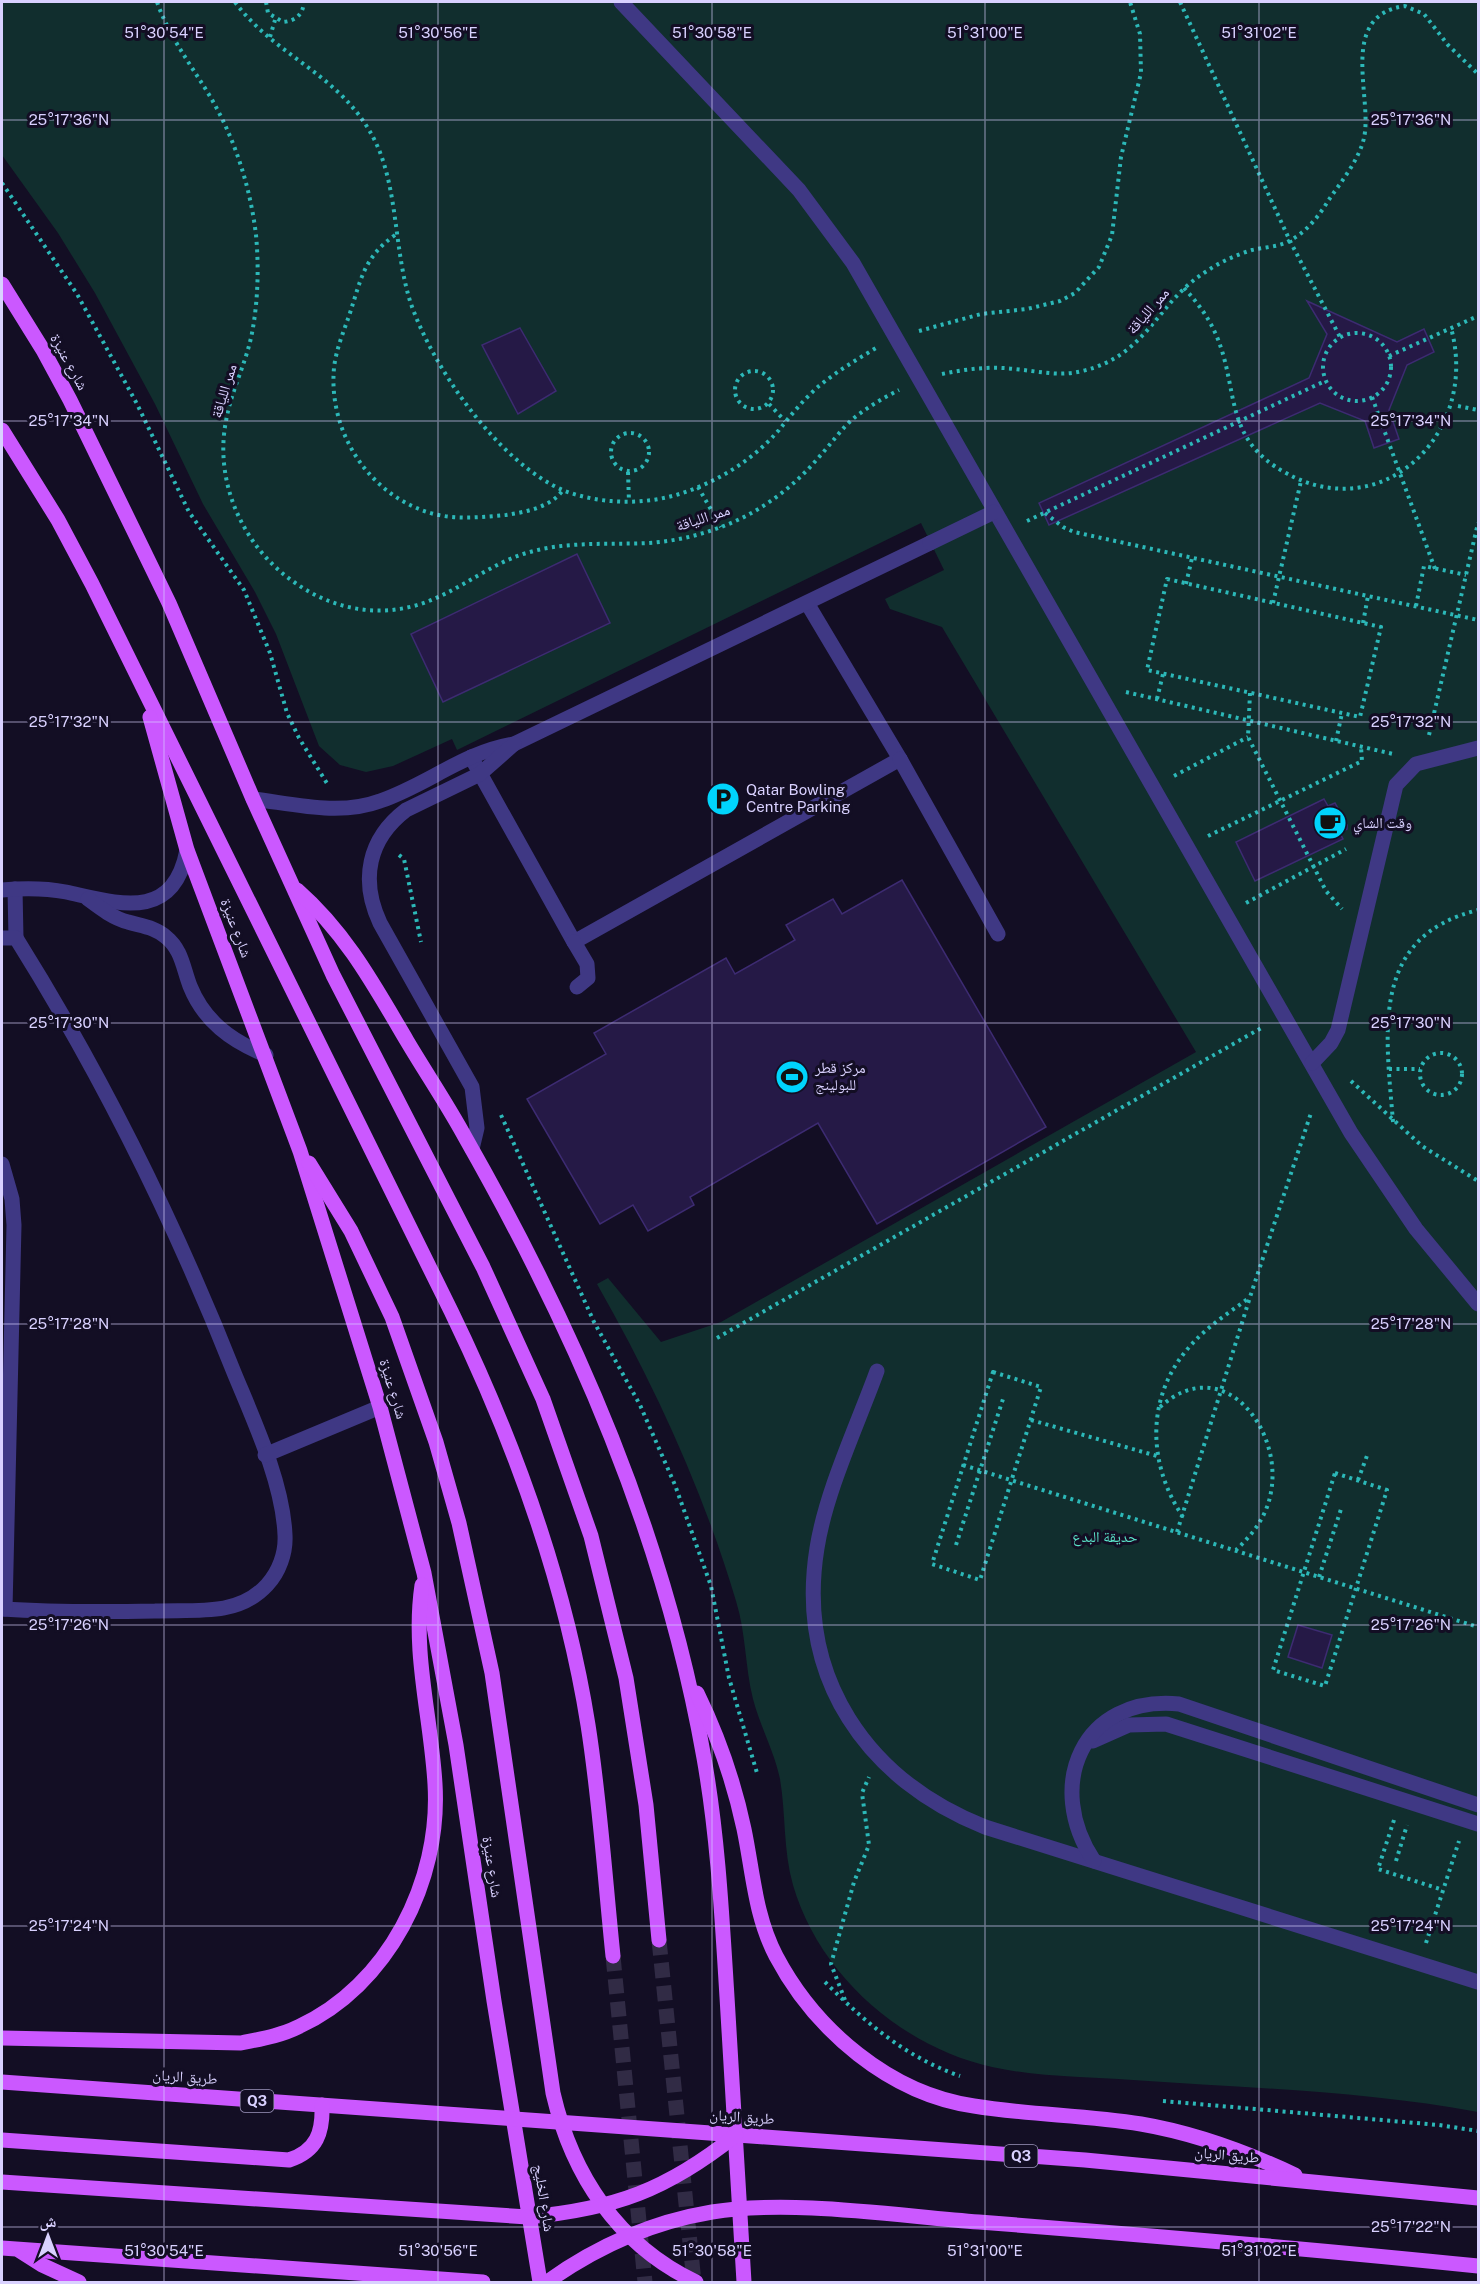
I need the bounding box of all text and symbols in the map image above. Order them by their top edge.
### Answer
text: 51°30'54"E [124,24,204,41]
text: 51°30'56"E [398,24,478,41]
text: 51°30'58"E [672,24,752,41]
text: 51°31'00"E [947,24,1023,41]
text: 51°31'02"E [1221,24,1297,41]
text: 25°17'36"N [29,111,109,128]
text: 25°17'36"N [1371,111,1451,128]
street label: ممر اللياقة [1123,284,1173,338]
street label: شارع عنيزة [45,331,92,394]
street label: ممر اللياقة [207,362,241,420]
text: 25°17'34"N [29,412,109,429]
text: 25°17'34"N [1371,412,1451,429]
street label: ممر اللياقة [674,501,732,535]
text: 25°17'32"N [29,713,109,730]
text: 25°17'32"N [1371,713,1451,730]
parking icon: Qatar Bowling Centre Parking [705,781,741,817]
place label: Qatar Bowling Centre Parking [746,781,851,815]
cafe icon: وقت الشاي [1312,805,1348,841]
place label: وقت الشاي [1353,814,1412,835]
street label: شارع عنيزة [216,896,256,961]
text: 25°17'30"N [29,1014,109,1031]
text: 25°17'30"N [1371,1014,1451,1031]
sports icon: مركز قطر للبولينج [774,1059,810,1095]
place label: مركز قطر للبولينج [814,1059,866,1095]
text: 25°17'28"N [29,1315,109,1332]
text: 25°17'28"N [1371,1315,1451,1332]
street label: شارع عنيزة [374,1357,411,1422]
park label: حديقة البدع [1072,1528,1138,1547]
text: 25°17'26"N [29,1616,109,1633]
text: 25°17'26"N [1371,1616,1451,1633]
street label: شارع عنيزة [477,1835,506,1899]
text: 25°17'24"N [29,1917,109,1934]
text: 25°17'24"N [1371,1917,1451,1934]
street label: طريق الريان [152,2066,218,2089]
road number: Q3 [240,2090,274,2112]
street label: طريق الريان [709,2106,775,2129]
street label: طريق الريان [1194,2143,1260,2168]
road number: Q3 [1004,2145,1038,2167]
street label: شارع الخليج [529,2163,558,2233]
north arrow [18,2206,78,2266]
text: ش [40,2212,57,2231]
text: 25°17'22"N [1371,2218,1451,2235]
text: 51°30'54"E [124,2242,204,2259]
text: 51°30'56"E [398,2242,478,2259]
text: 51°30'58"E [672,2242,752,2259]
text: 51°31'00"E [947,2242,1023,2259]
text: 51°31'02"E [1221,2242,1297,2259]

